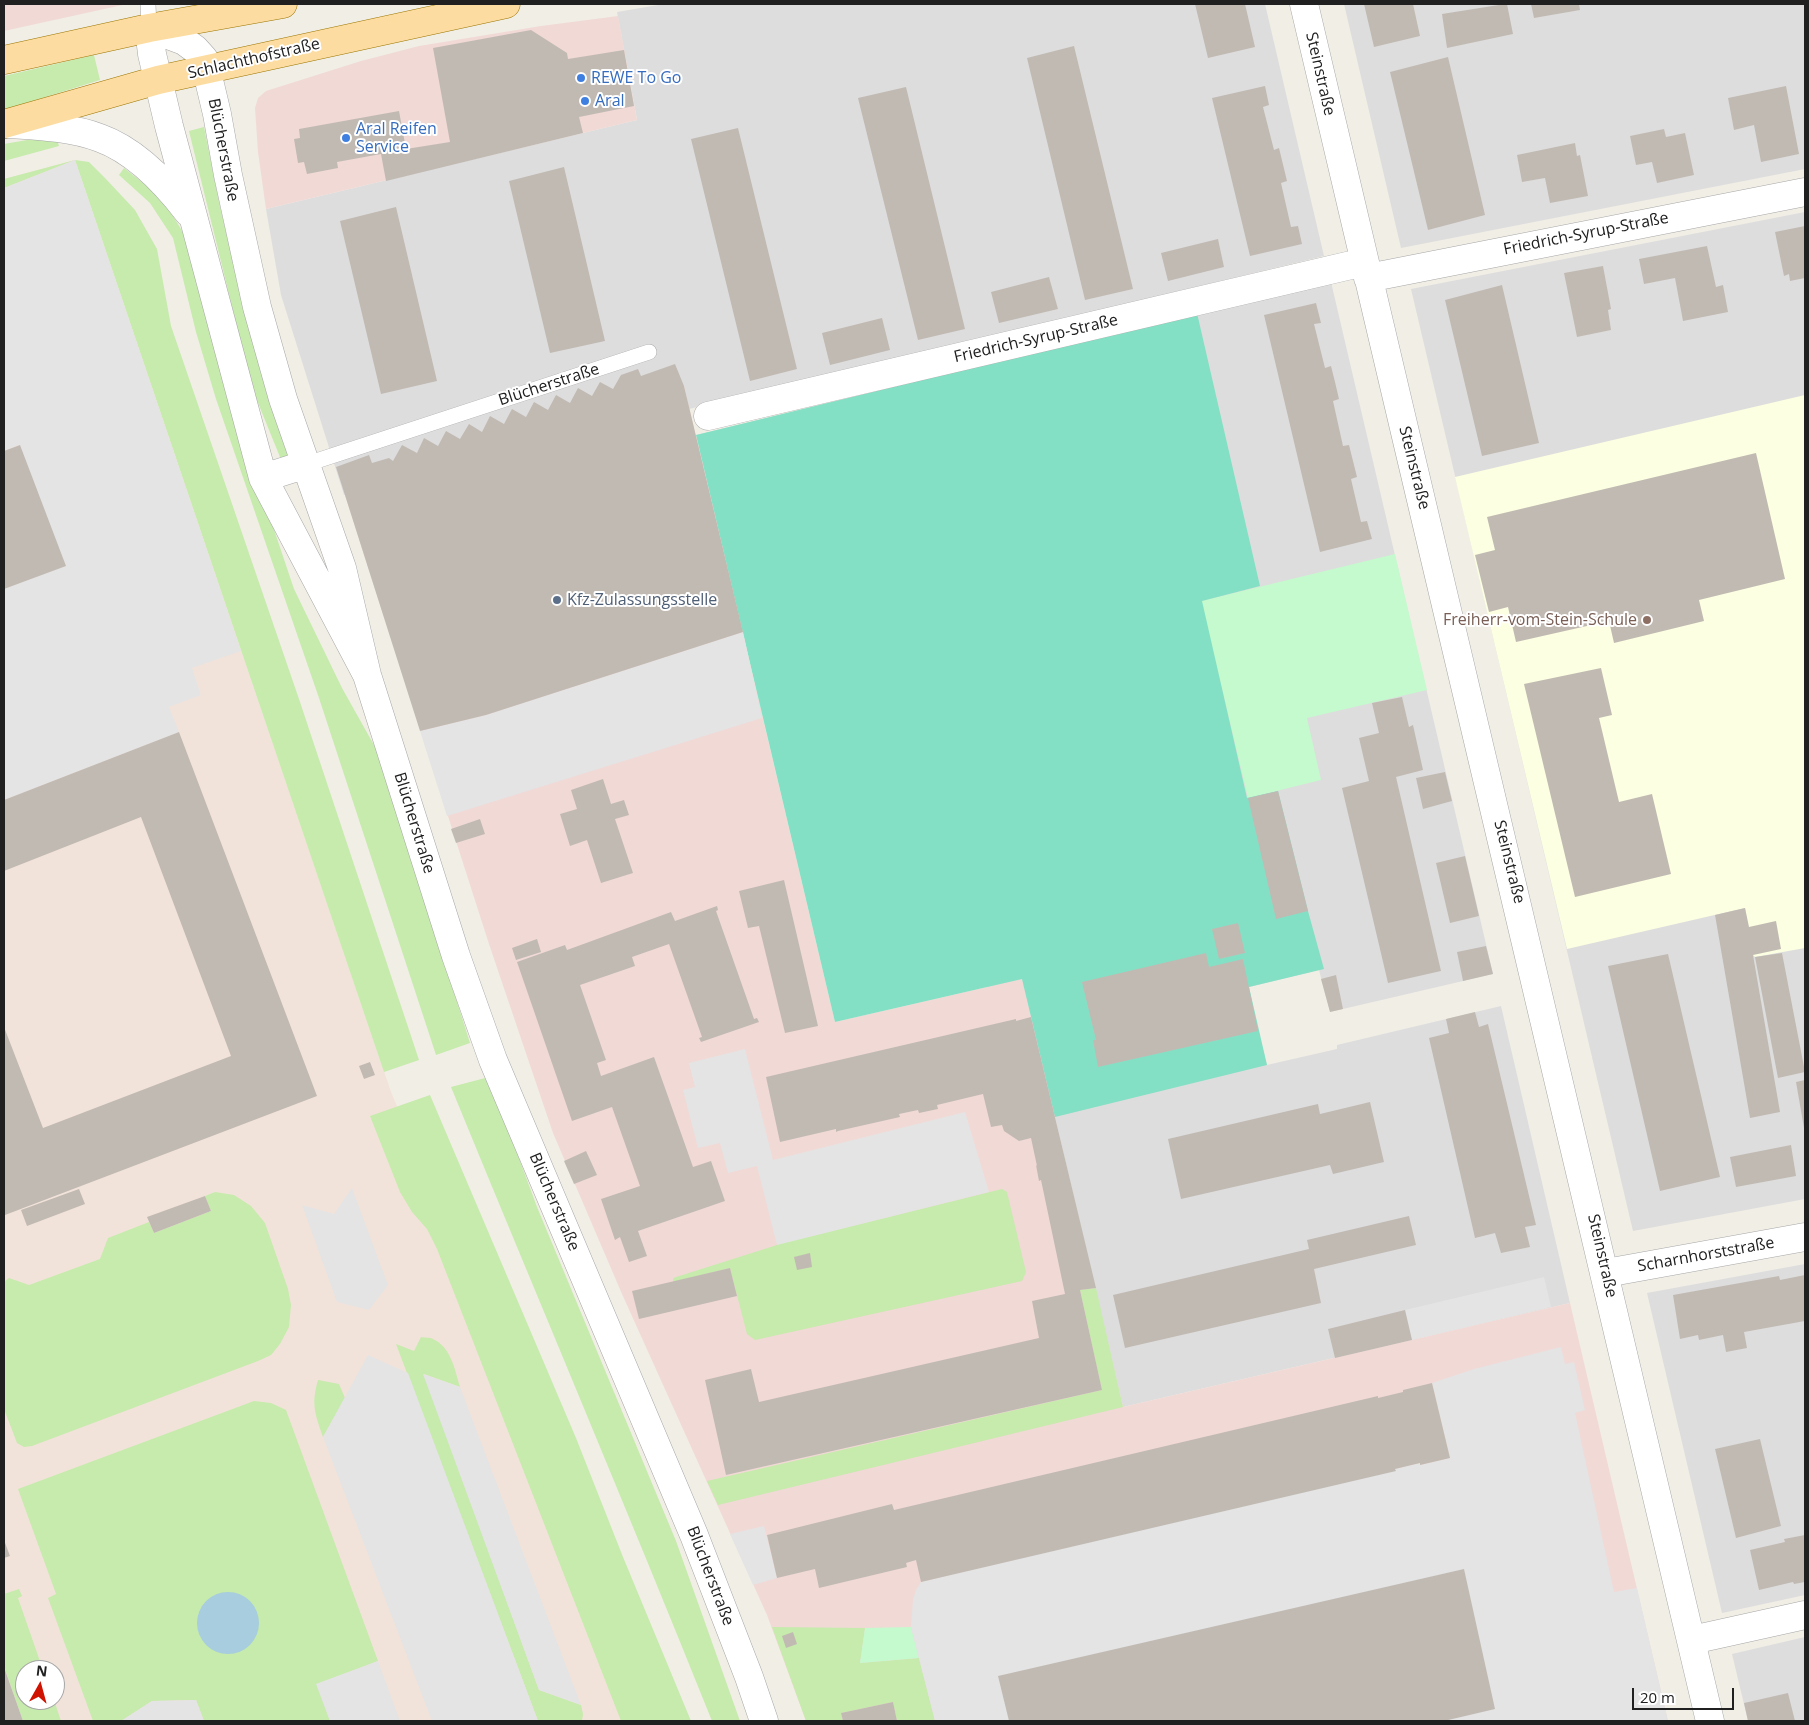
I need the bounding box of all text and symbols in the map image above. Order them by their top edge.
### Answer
street label: Steinstraße [1301,30,1339,118]
street label: Schlachthofstraße [186,34,322,84]
place label: REWE To Go [591,68,681,88]
marker: REWE To Go [575,72,587,84]
place label: Aral [595,91,625,111]
marker: Aral [579,95,591,107]
street label: Blücherstraße [204,97,242,203]
place label: Aral Reifen Service [356,119,437,157]
marker: Aral Reifen Service [340,132,352,144]
street label: Friedrich-Syrup-Straße [1502,209,1670,259]
street label: Friedrich-Syrup-Straße [952,311,1120,367]
street label: Blücherstraße [496,360,602,410]
street label: Steinstraße [1394,424,1434,512]
place label: Kfz-Zulassungsstelle [567,590,717,610]
marker: Kfz-Zulassungsstelle [551,594,563,606]
place label: Freiherr-vom-Stein-Schule [1443,610,1637,630]
marker: Freiherr-vom-Stein-Schule [1641,614,1653,626]
street label: Blücherstraße [389,770,439,876]
street label: Steinstraße [1489,818,1529,906]
street label: Blücherstraße [525,1150,583,1254]
street label: Steinstraße [1583,1212,1621,1300]
street label: Scharnhorststraße [1636,1234,1776,1276]
street label: Blücherstraße [682,1524,738,1628]
north arrow [15,1660,65,1710]
text: N [35,1660,49,1681]
scale bar [1634,1678,1736,1710]
text: 20 m [1640,1687,1675,1707]

